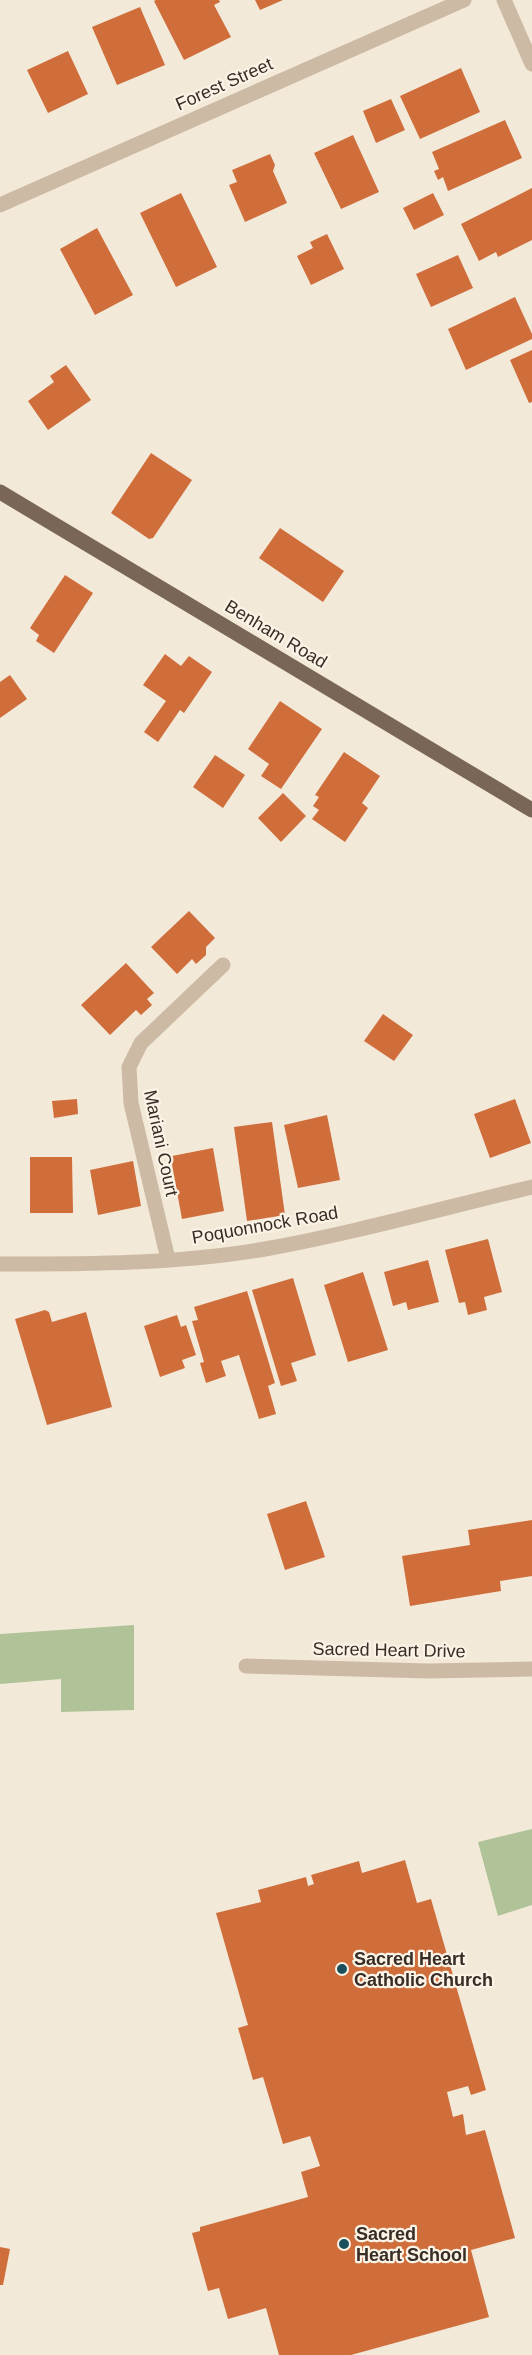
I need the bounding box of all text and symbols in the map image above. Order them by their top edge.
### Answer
street label: Forest Street [172,54,276,114]
street label: Benham Road [222,596,330,672]
street label: Mariani Court [140,1088,182,1198]
street label: Poquonnock Road [190,1202,340,1248]
street label: Sacred Heart Drive [312,1639,466,1661]
place label: Sacred Heart Catholic Church [354,1949,493,1990]
marker: Sacred Heart Catholic Church [335,1962,349,1976]
place label: Sacred Heart School [356,2224,467,2265]
marker: Sacred Heart School [337,2237,351,2251]

